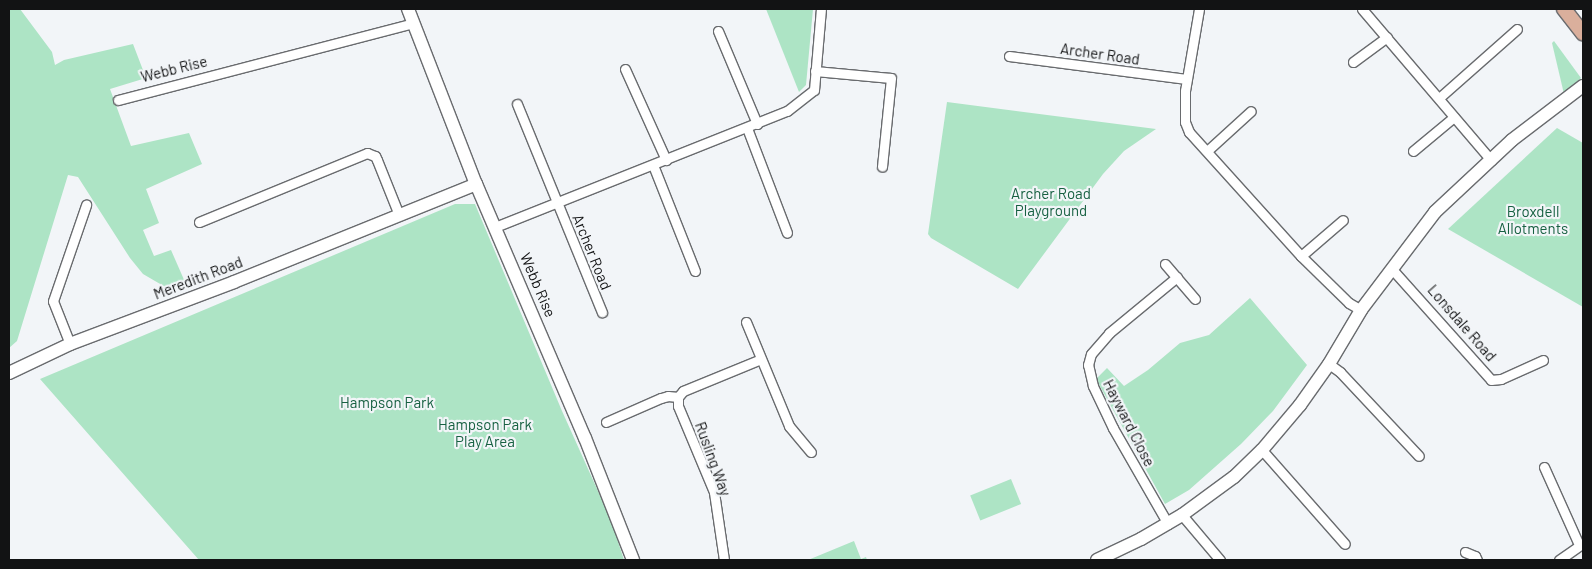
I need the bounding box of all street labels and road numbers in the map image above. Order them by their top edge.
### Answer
street label: Archer Road [1059,40,1141,68]
street label: Webb Rise [139,52,209,86]
street label: Archer Road [569,212,615,292]
street label: Webb Rise [516,250,560,320]
street label: Meredith Road [151,253,245,303]
street label: Lonsdale Road [1424,281,1500,365]
street label: Hayward Close [1099,377,1159,469]
street label: Rusling Way [691,419,735,499]

